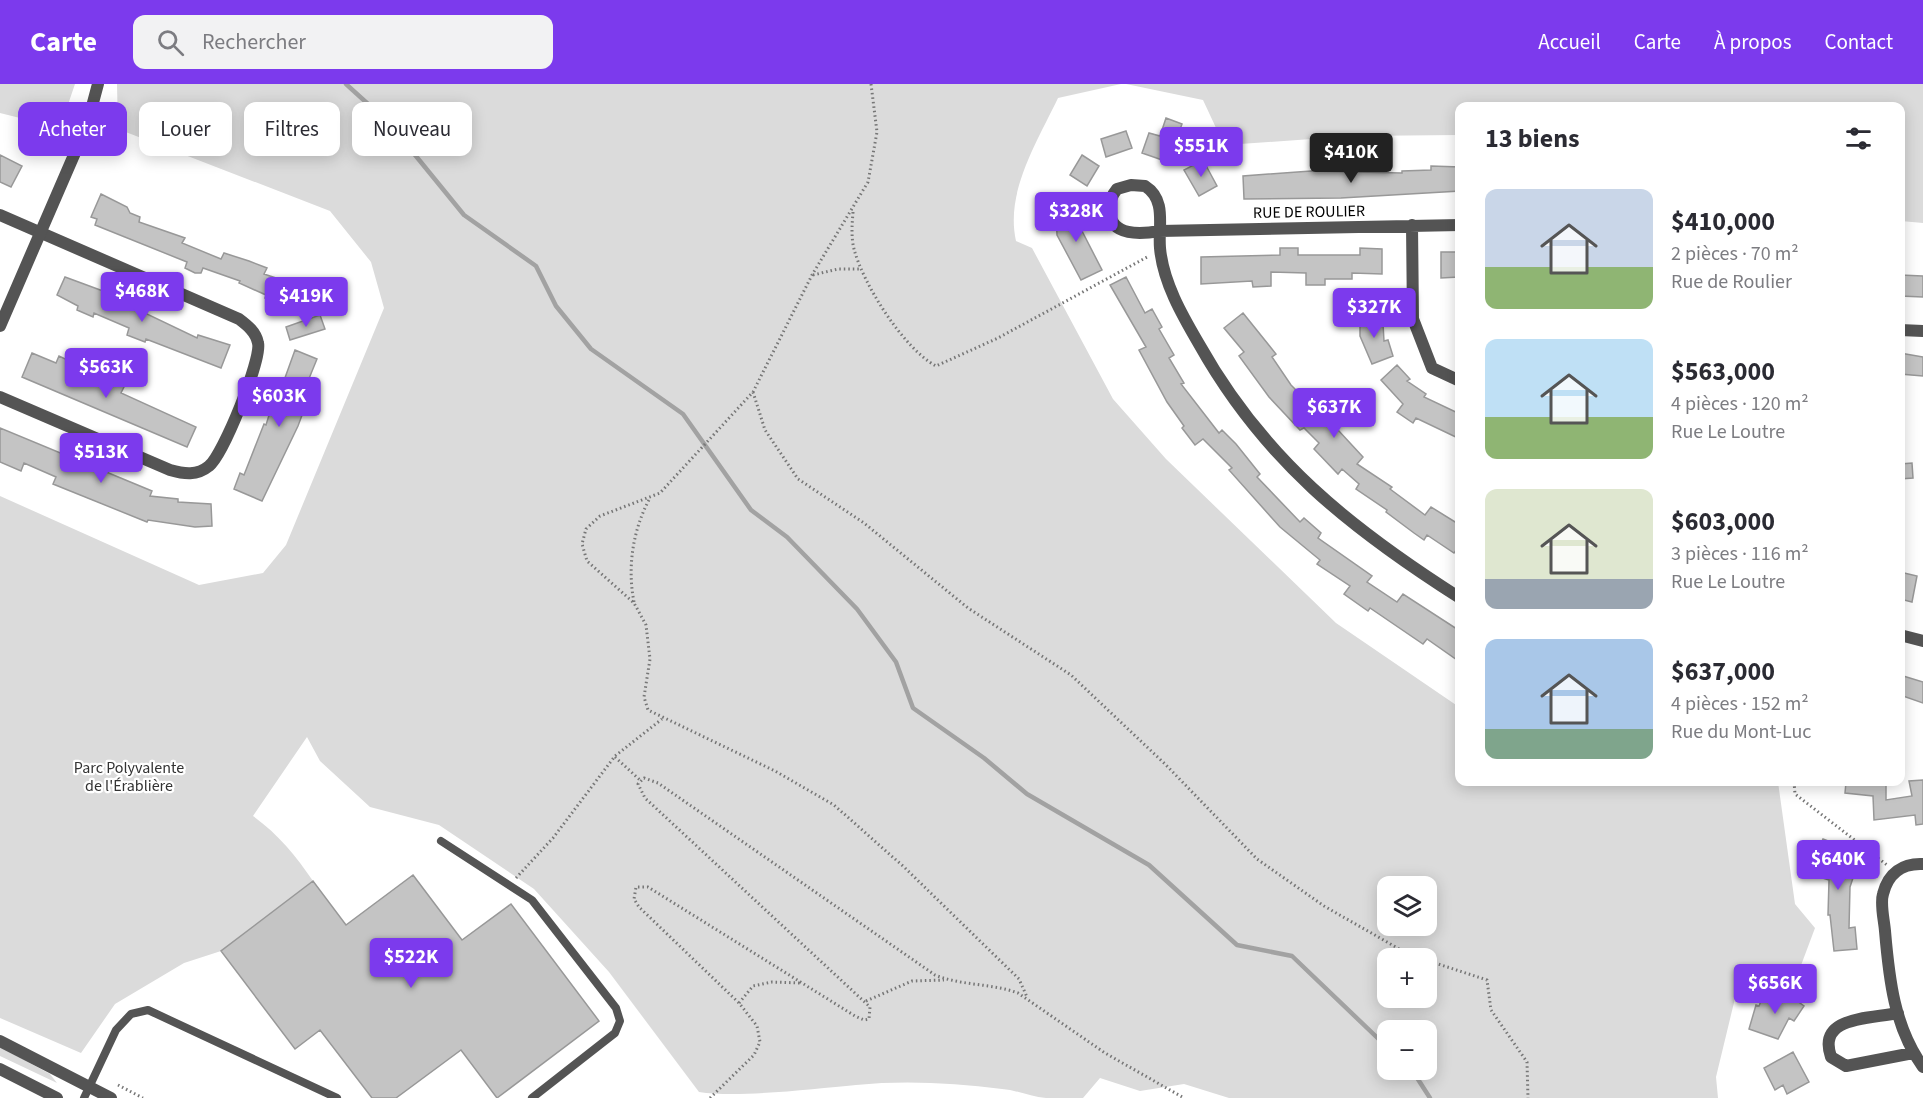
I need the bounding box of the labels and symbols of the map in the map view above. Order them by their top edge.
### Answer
pin: $551K [1159,127,1243,178]
pin: $410K [1309,133,1393,184]
pin: $328K [1034,192,1118,243]
street label: RUE DE ROULIER [1253,200,1365,224]
pin: $468K [100,272,184,323]
pin: $419K [264,277,348,328]
pin: $327K [1332,288,1416,339]
pin: $563K [64,348,148,399]
pin: $603K [237,377,321,428]
pin: $637K [1292,388,1376,439]
pin: $513K [59,433,143,484]
park label: Parc Polyvalente de l'Érablière [74,757,184,797]
pin: $640K [1796,840,1880,891]
pin: $522K [369,938,453,989]
pin: $656K [1733,964,1817,1015]

